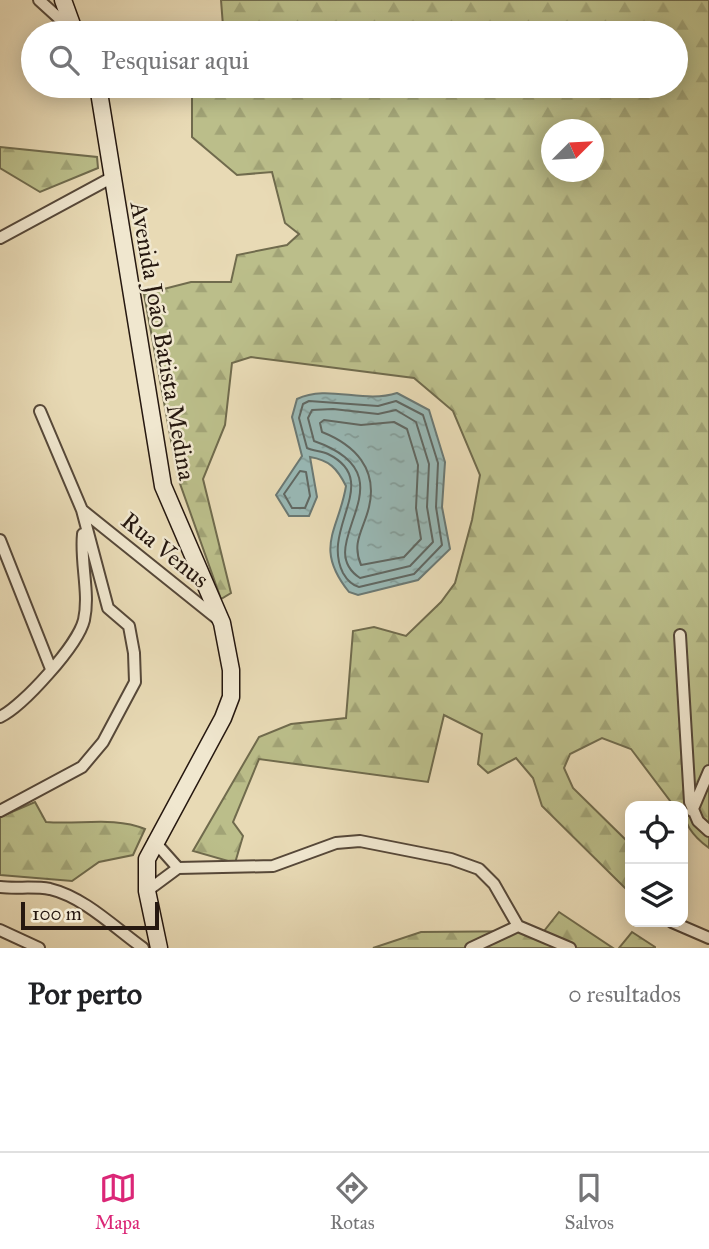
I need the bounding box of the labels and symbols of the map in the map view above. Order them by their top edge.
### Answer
north arrow [541,119,604,182]
street label: Avenida João Batista Medina [124,198,202,483]
street label: Rua Venus [115,506,215,594]
scale bar [21,899,159,931]

